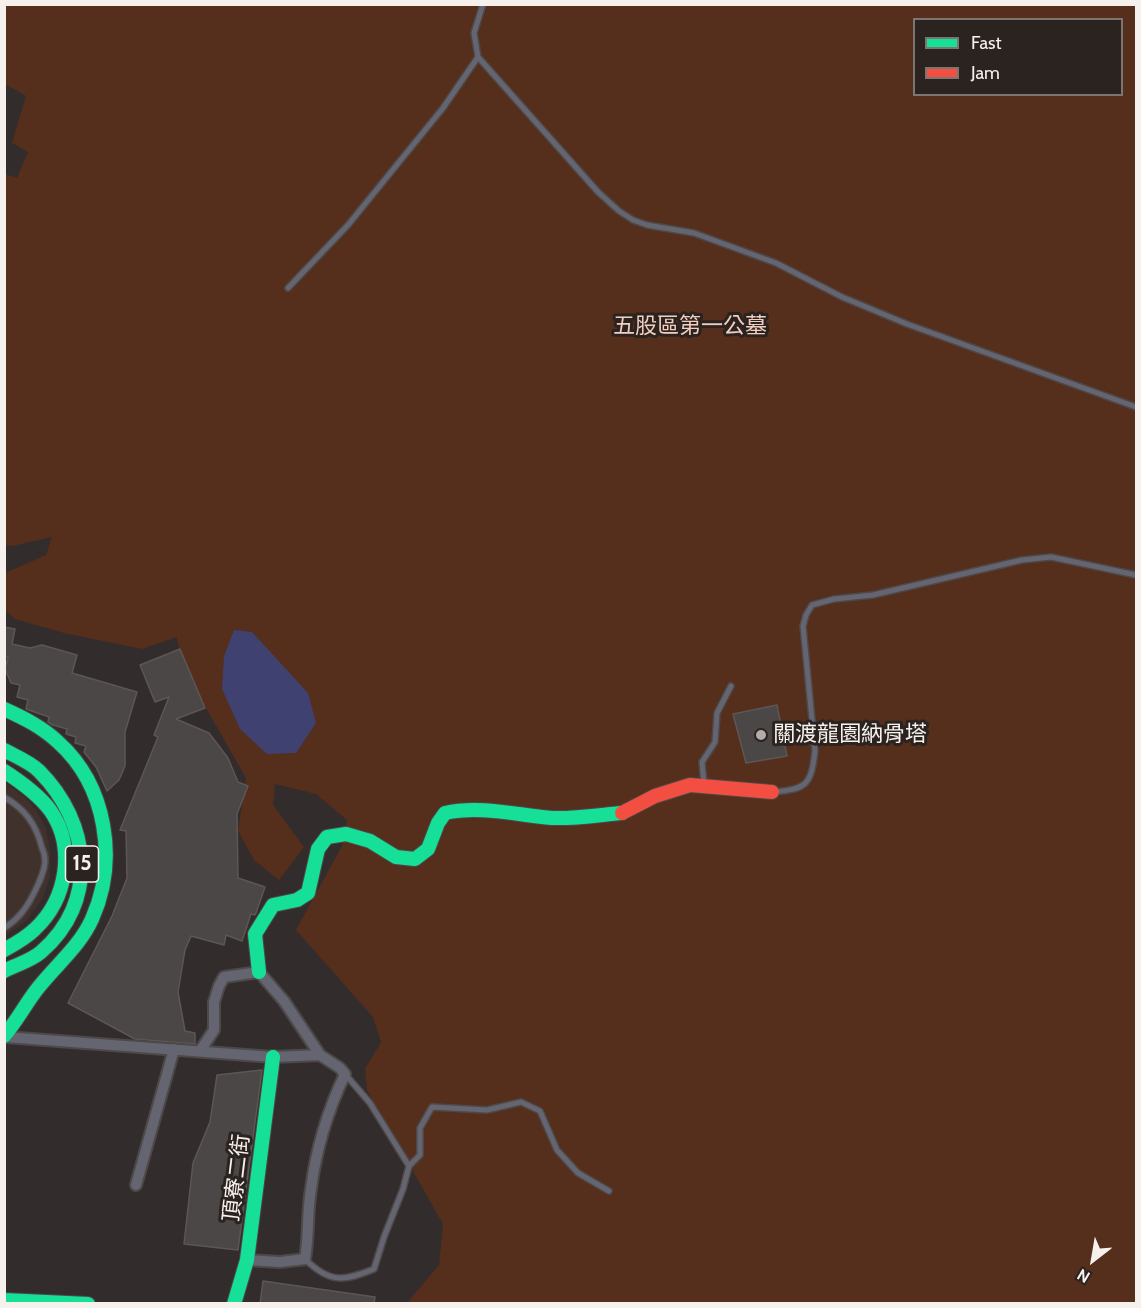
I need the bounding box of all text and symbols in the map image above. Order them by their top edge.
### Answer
legend [913,18,1123,96]
text: Fast [971,32,1002,54]
text: Jam [971,62,1000,84]
park label: 五股區第一公墓 [613,314,767,340]
place label: 關渡龍園納骨塔 [773,722,927,748]
marker: 關渡龍園納骨塔 [754,728,768,742]
road number: 15 [66,846,98,882]
street label: 頂寮二街 [219,1133,255,1223]
north arrow [1063,1230,1123,1290]
text: N [1074,1265,1093,1287]

